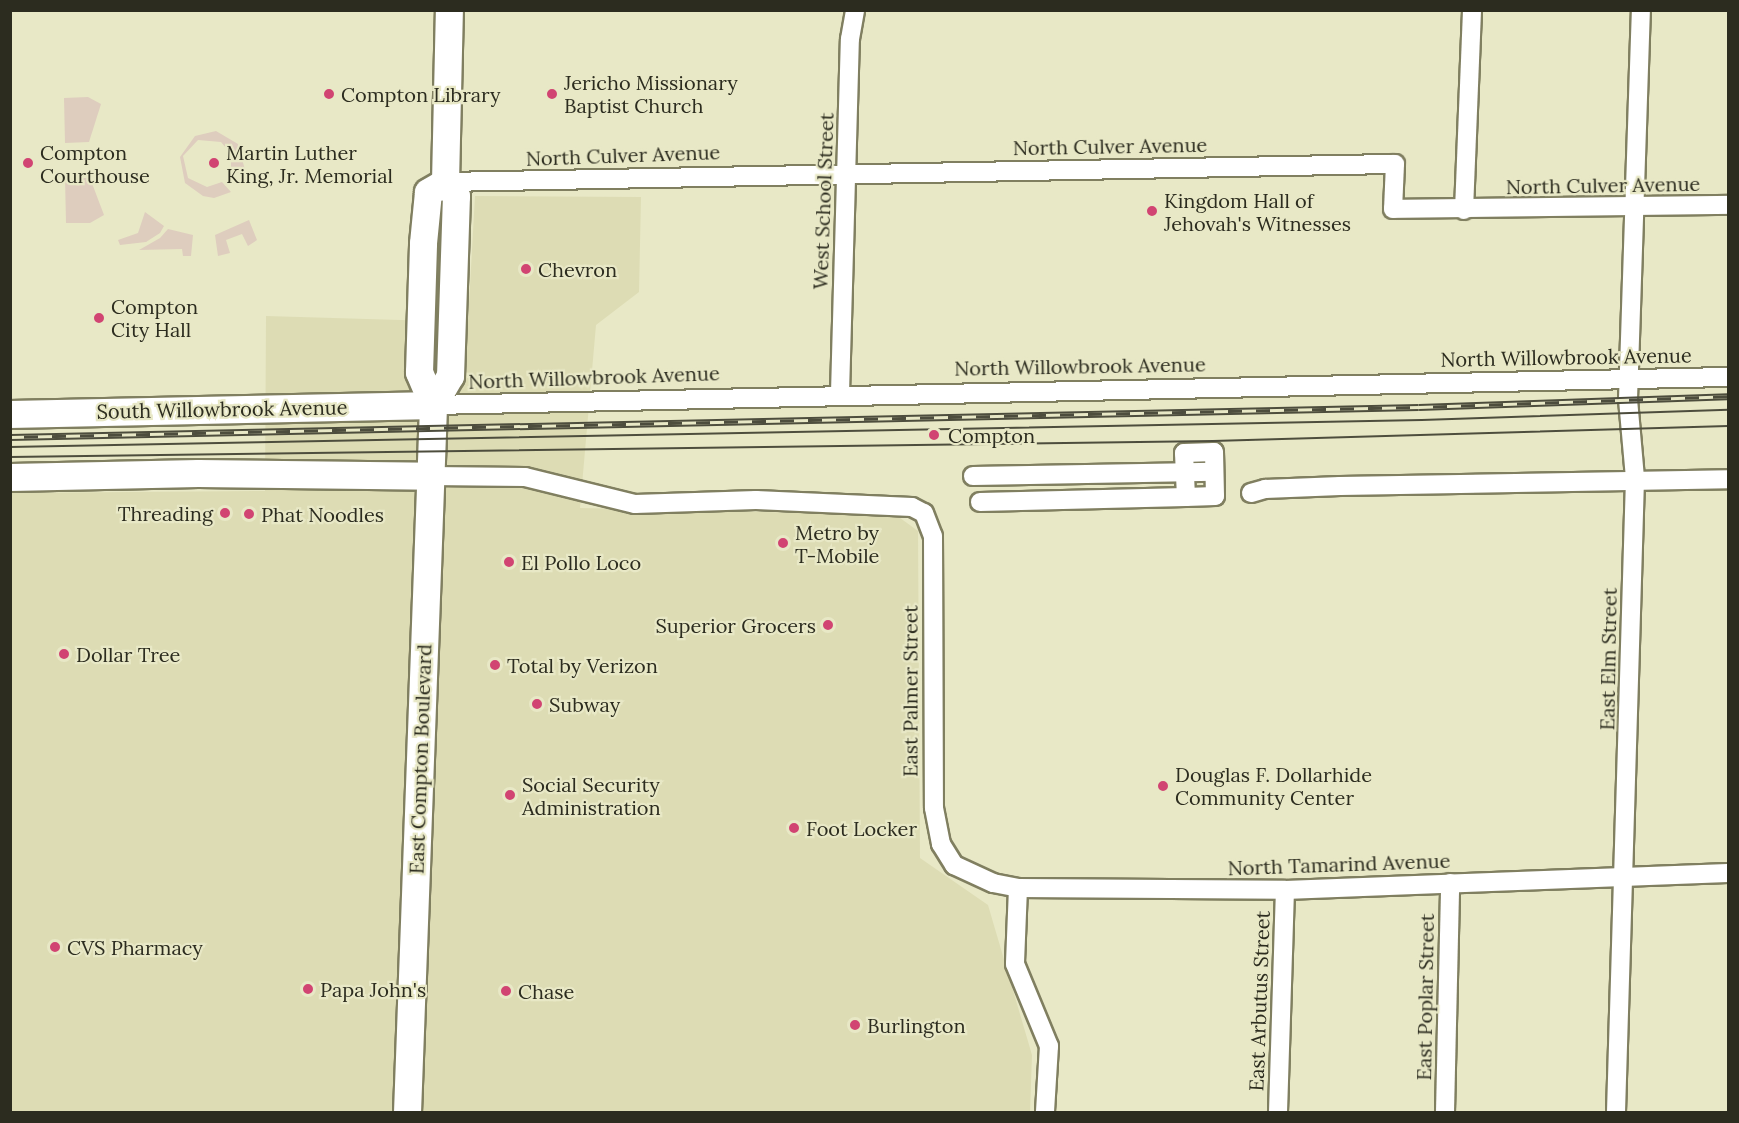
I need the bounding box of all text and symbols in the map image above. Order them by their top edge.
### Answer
place label: Jericho Missionary Baptist Church [564,70,738,117]
place label: Compton Library [341,82,501,106]
marker: Compton Library [322,87,336,101]
marker: Jericho Missionary Baptist Church [545,87,559,101]
street label: West School Street [808,112,838,290]
street label: North Culver Avenue [1013,132,1207,160]
place label: Compton Courthouse [40,140,150,187]
place label: Martin Luther King, Jr. Memorial [226,140,393,187]
street label: North Culver Avenue [525,140,721,170]
marker: Compton Courthouse [21,156,35,170]
marker: Martin Luther King, Jr. Memorial [207,156,221,170]
street label: North Culver Avenue [1506,171,1700,199]
place label: Kingdom Hall of Jehovah's Witnesses [1164,188,1351,235]
marker: Kingdom Hall of Jehovah's Witnesses [1145,204,1159,218]
place label: Chevron [538,257,617,281]
marker: Chevron [519,262,533,276]
place label: Compton City Hall [111,294,198,341]
marker: Compton City Hall [92,311,106,325]
street label: North Willowbrook Avenue [1440,343,1692,371]
street label: North Willowbrook Avenue [954,352,1206,380]
street label: North Willowbrook Avenue [468,361,720,393]
street label: South Willowbrook Avenue [96,395,348,423]
place label: Compton [948,423,1035,447]
marker: Compton [925,426,943,444]
place label: Threading [118,501,213,525]
place label: Phat Noodles [261,502,384,526]
marker: Threading [218,506,232,520]
marker: Phat Noodles [242,507,256,521]
place label: Metro by T-Mobile [795,520,879,567]
marker: Metro by T-Mobile [776,536,790,550]
place label: El Pollo Loco [521,550,641,574]
marker: El Pollo Loco [502,555,516,569]
street label: East Elm Street [1595,587,1621,731]
street label: East Palmer Street [898,605,922,777]
place label: Superior Grocers [655,613,816,637]
marker: Superior Grocers [821,618,835,632]
place label: Dollar Tree [76,642,180,666]
street label: East Compton Boulevard [404,643,436,875]
marker: Dollar Tree [57,647,71,661]
place label: Total by Verizon [507,653,658,677]
marker: Total by Verizon [488,658,502,672]
place label: Subway [549,692,620,716]
marker: Subway [530,697,544,711]
place label: Douglas F. Dollarhide Community Center [1175,762,1372,809]
place label: Social Security Administration [522,772,661,819]
marker: Douglas F. Dollarhide Community Center [1156,779,1170,793]
marker: Social Security Administration [503,788,517,802]
place label: Foot Locker [806,816,917,840]
marker: Foot Locker [787,821,801,835]
street label: North Tamarind Avenue [1227,848,1451,880]
street label: East Arbutus Street [1244,910,1274,1092]
street label: East Poplar Street [1412,913,1438,1081]
place label: CVS Pharmacy [67,935,203,959]
marker: CVS Pharmacy [48,940,62,954]
place label: Papa John's [320,977,426,1001]
place label: Chase [518,979,574,1003]
marker: Papa John's [301,982,315,996]
marker: Chase [499,984,513,998]
place label: Burlington [867,1013,966,1037]
marker: Burlington [848,1018,862,1032]

